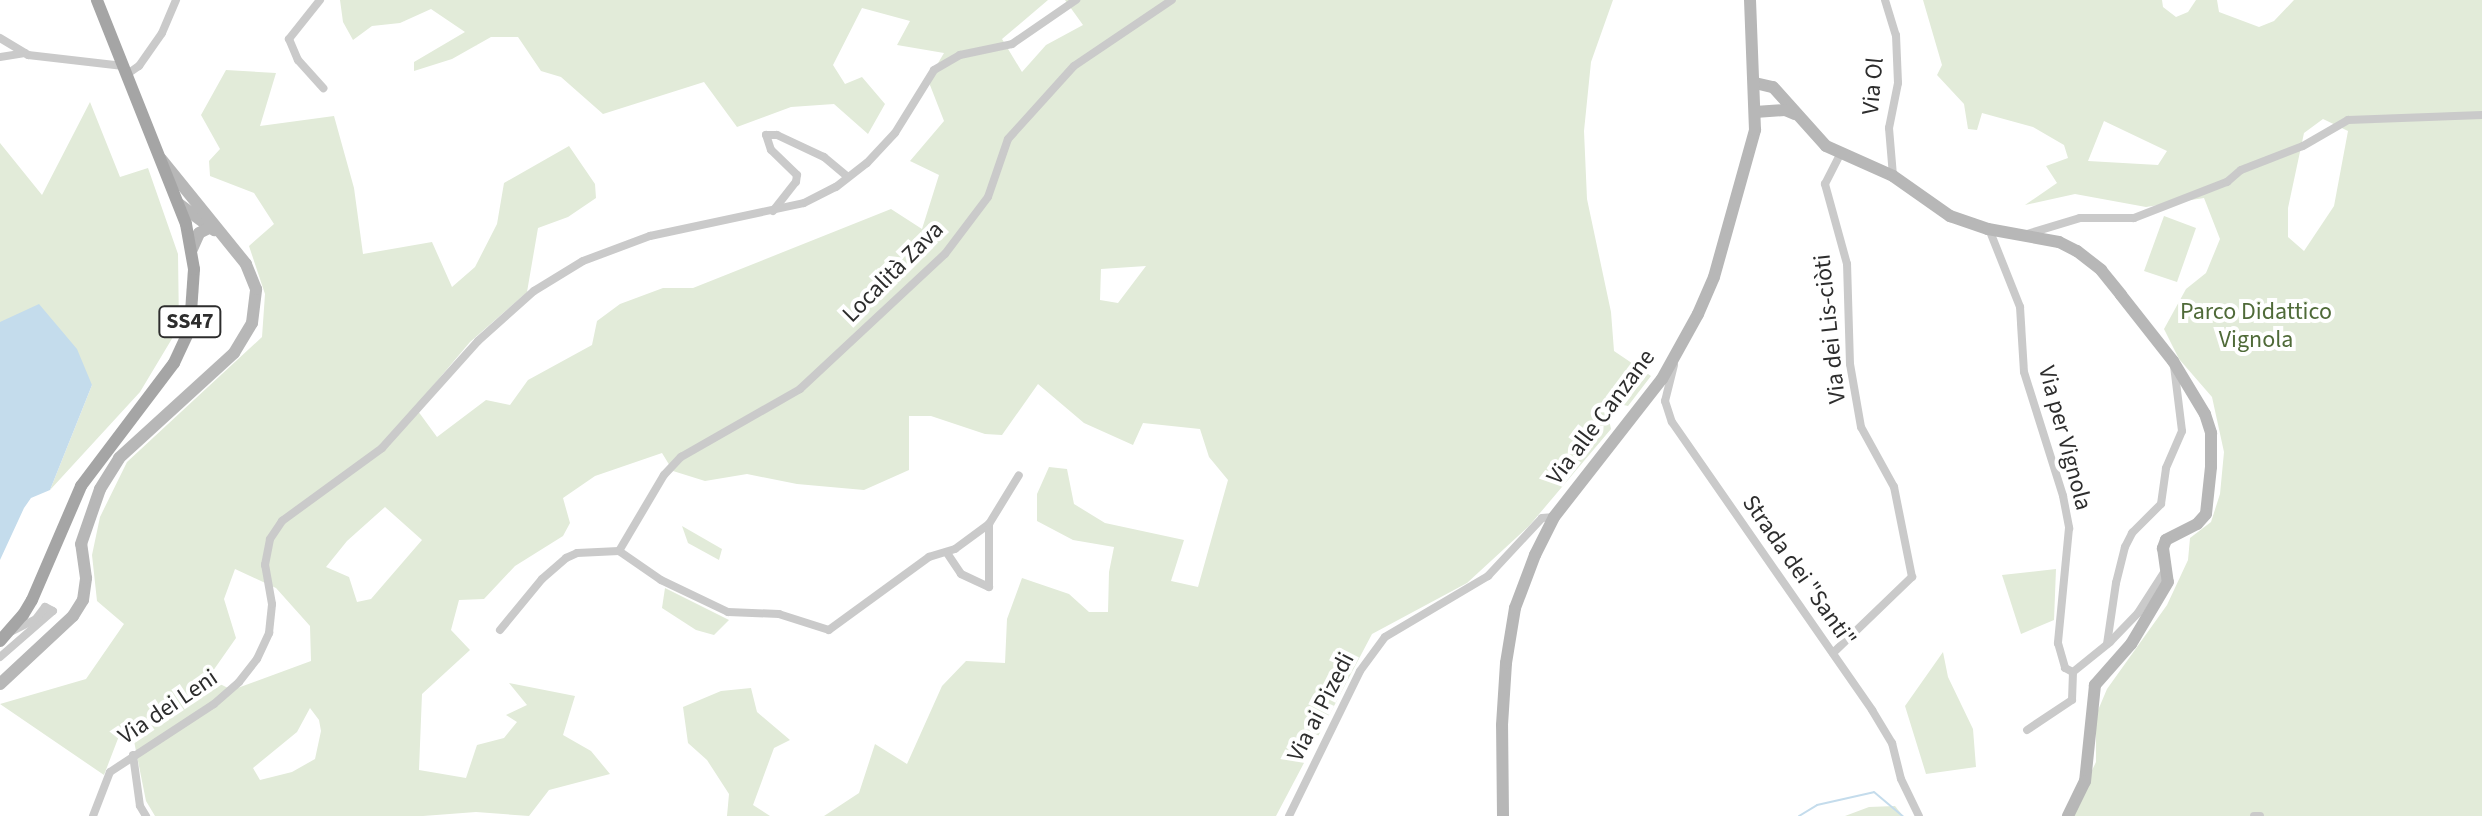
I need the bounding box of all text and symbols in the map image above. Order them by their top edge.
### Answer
street label: Via Ol [1856,56,1890,116]
street label: Località Zava [836,215,950,329]
street label: Via dei Lis-ciòti [1808,253,1852,405]
park label: Parco Didattico Vignola [2180,298,2332,354]
road number: SS47 [158,304,222,340]
street label: Via alle Canzane [1541,344,1661,490]
street label: Via per Vignola [2032,363,2098,513]
street label: Strada dei "Santi" [1736,490,1862,652]
street label: Via ai Pizedi [1281,648,1361,766]
street label: Via dei Leni [113,663,223,751]

